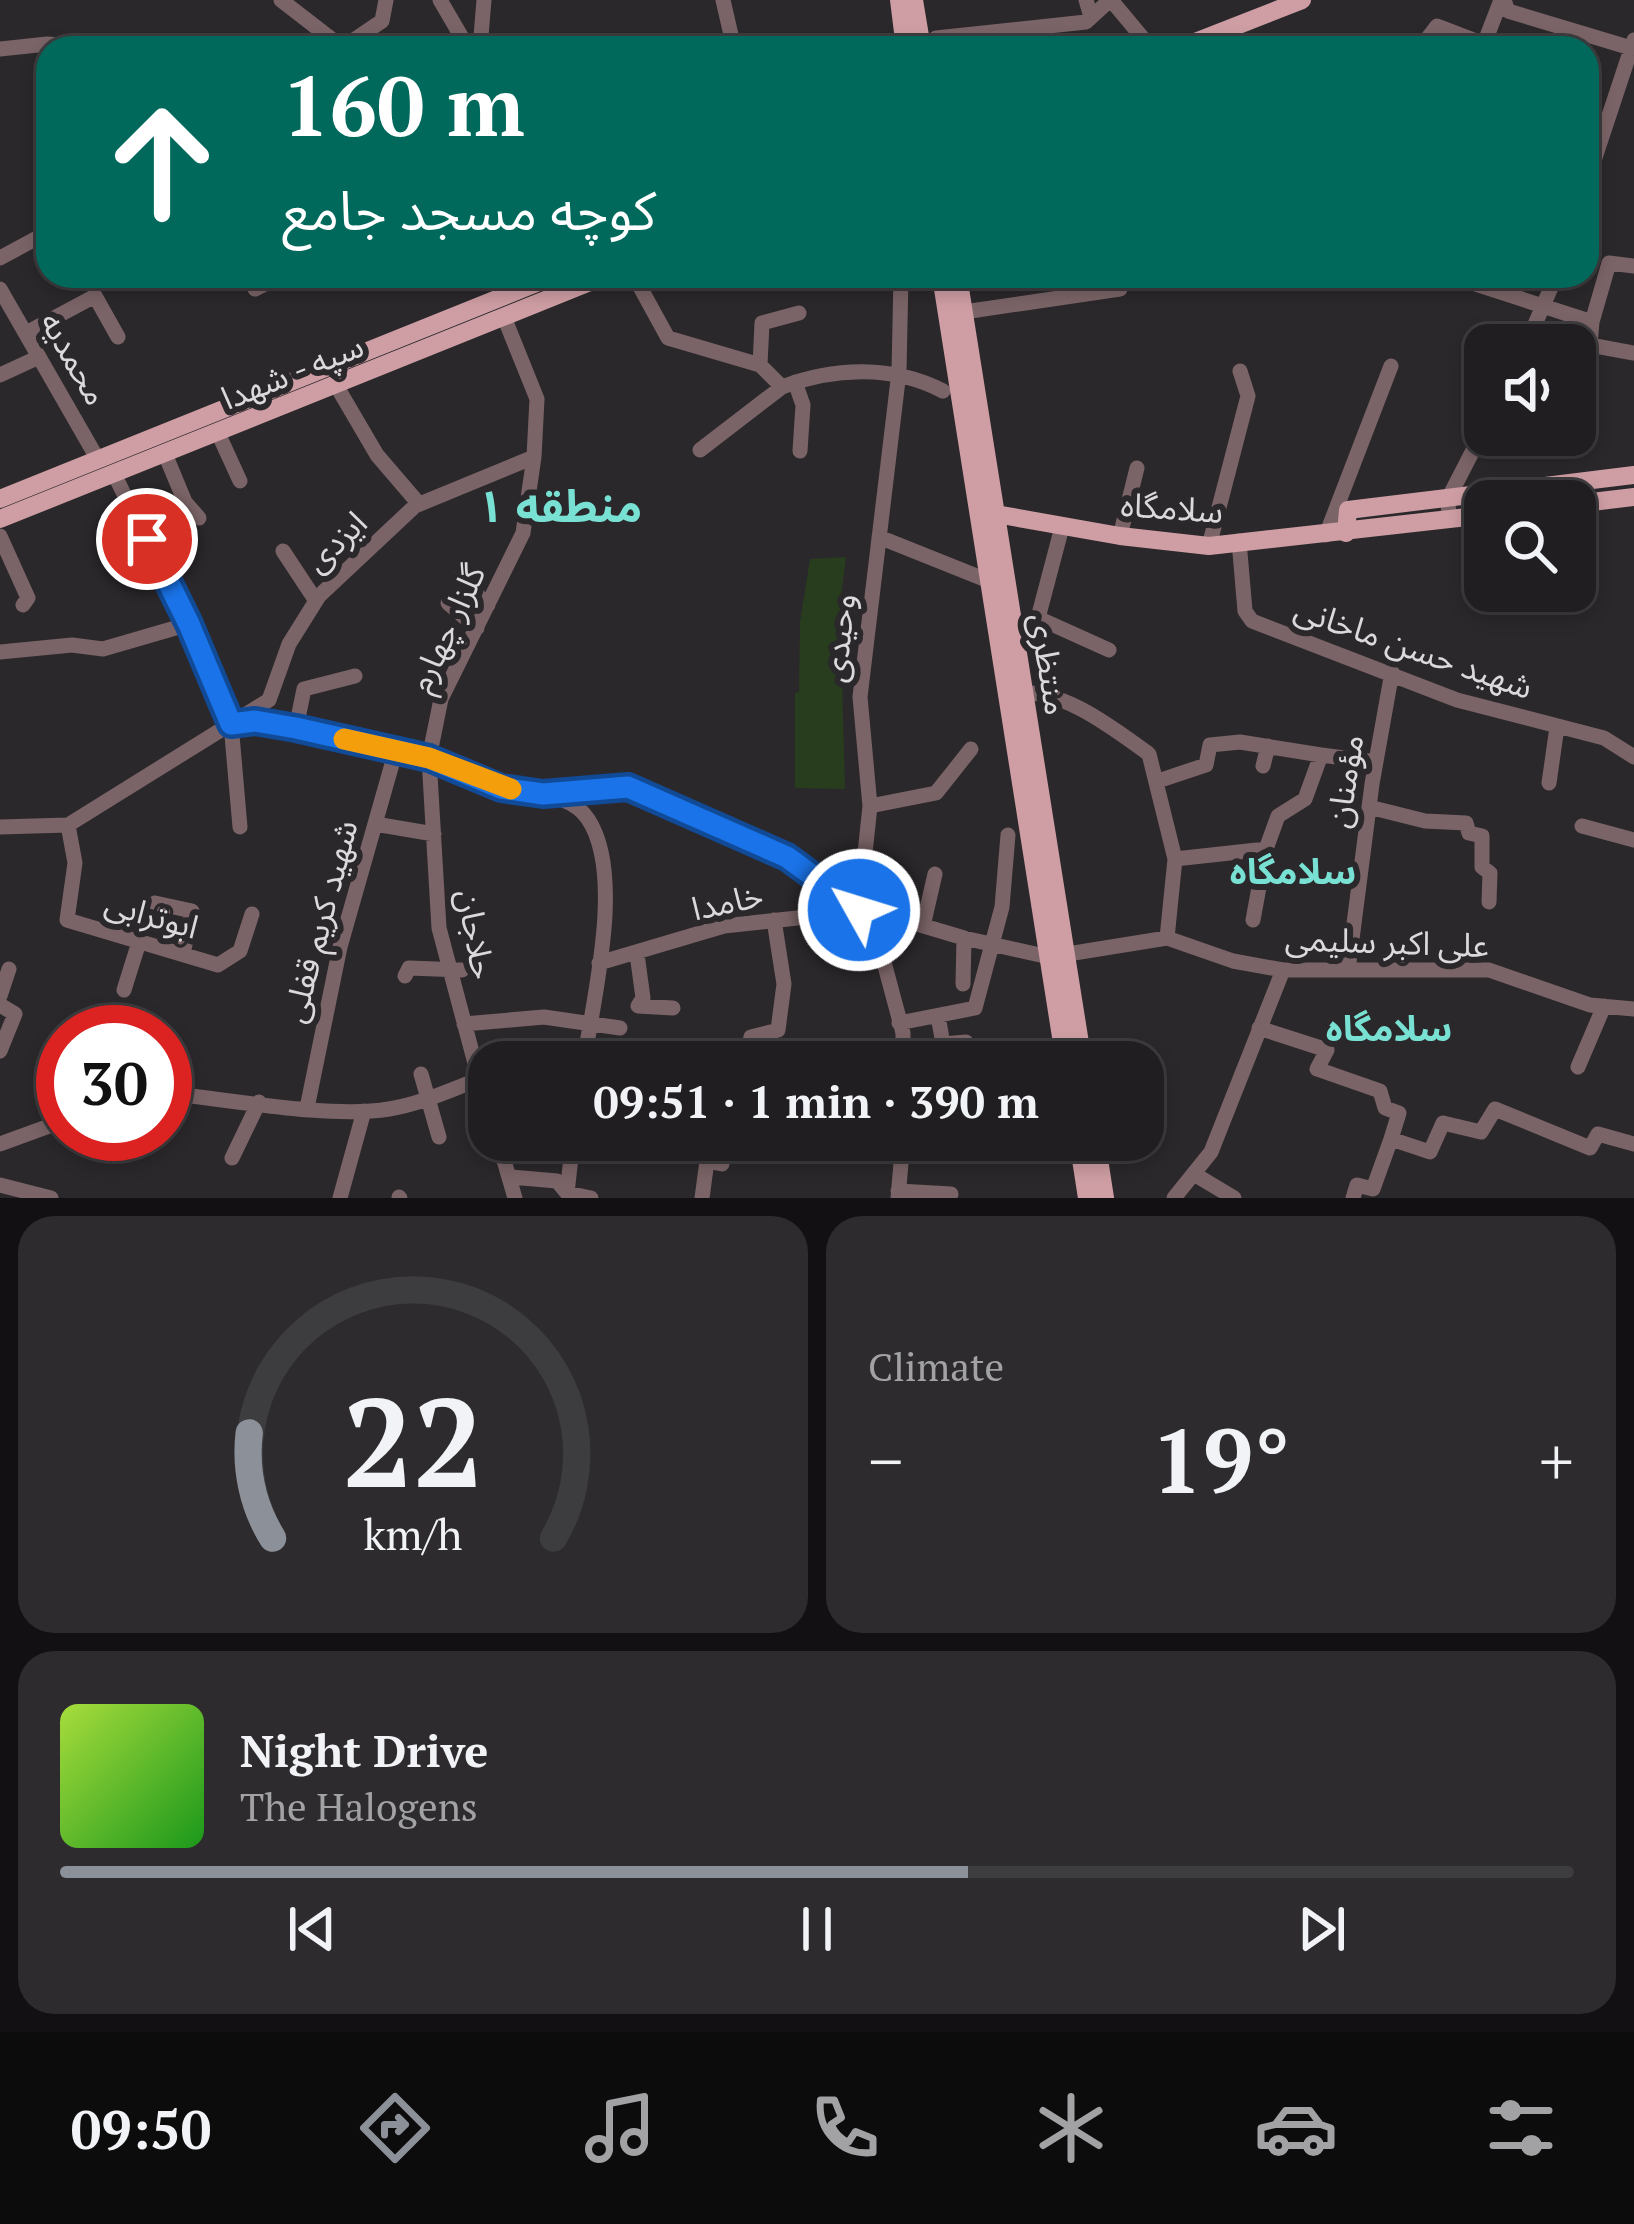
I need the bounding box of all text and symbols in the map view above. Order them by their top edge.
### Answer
text: 160 m [282,49,525,160]
icon: ahead [84,84,240,240]
text: کوچه مسجد جامع [282,174,656,245]
street label: محمدیه [31,304,119,412]
street label: سپه - شهدا [215,323,370,420]
map controls [1464,324,1596,612]
button: sound [1464,324,1596,456]
district label: منطقه ۱ [478,475,642,535]
button: search [1464,480,1596,612]
street label: سلامگاه [1119,482,1225,532]
pin [96,488,198,590]
street label: ایزدی [295,501,375,581]
icon: arrive [114,506,180,572]
street label: گلزار چهارم [398,557,498,701]
street label: شهید حسن ماخانی [1289,586,1539,708]
street label: وحیدی [812,591,864,685]
street label: منتظری [1021,610,1079,718]
street label: مؤمنان [1315,731,1373,831]
street label: شهید کریم قفلی [271,815,371,1028]
position arrow [796,847,922,973]
district label: سلامگاه [1230,847,1356,894]
street label: خامدا [687,873,767,929]
street label: ابوترابی [100,880,204,948]
street label: حلاجان [448,886,506,982]
street label: علی اکبر سلیمی [1284,916,1490,966]
district label: سلامگاه [1326,1004,1452,1051]
speed limit sign: 30 [36,1005,192,1161]
text: 09:51 · 1 min · 390 m [593,1071,1039,1131]
text: Climate [868,1340,1004,1392]
text: 22 [342,1357,484,1523]
text: 19° [1152,1399,1290,1519]
text: − [868,1416,903,1504]
text: + [1539,1416,1574,1504]
text: km/h [363,1504,463,1561]
text: Night Drive [240,1720,489,1780]
text: The Halogens [240,1780,478,1832]
icon: previous [279,1896,345,1962]
icon: pause [784,1896,850,1962]
icon: next [1289,1896,1355,1962]
icon: directions [353,2086,437,2170]
icon: music [578,2086,662,2170]
icon: phone [803,2086,887,2170]
icon: climate [1029,2086,1113,2170]
icon: car [1254,2086,1338,2170]
icon: filters [1479,2086,1563,2170]
text: 09:50 [71,2093,211,2164]

